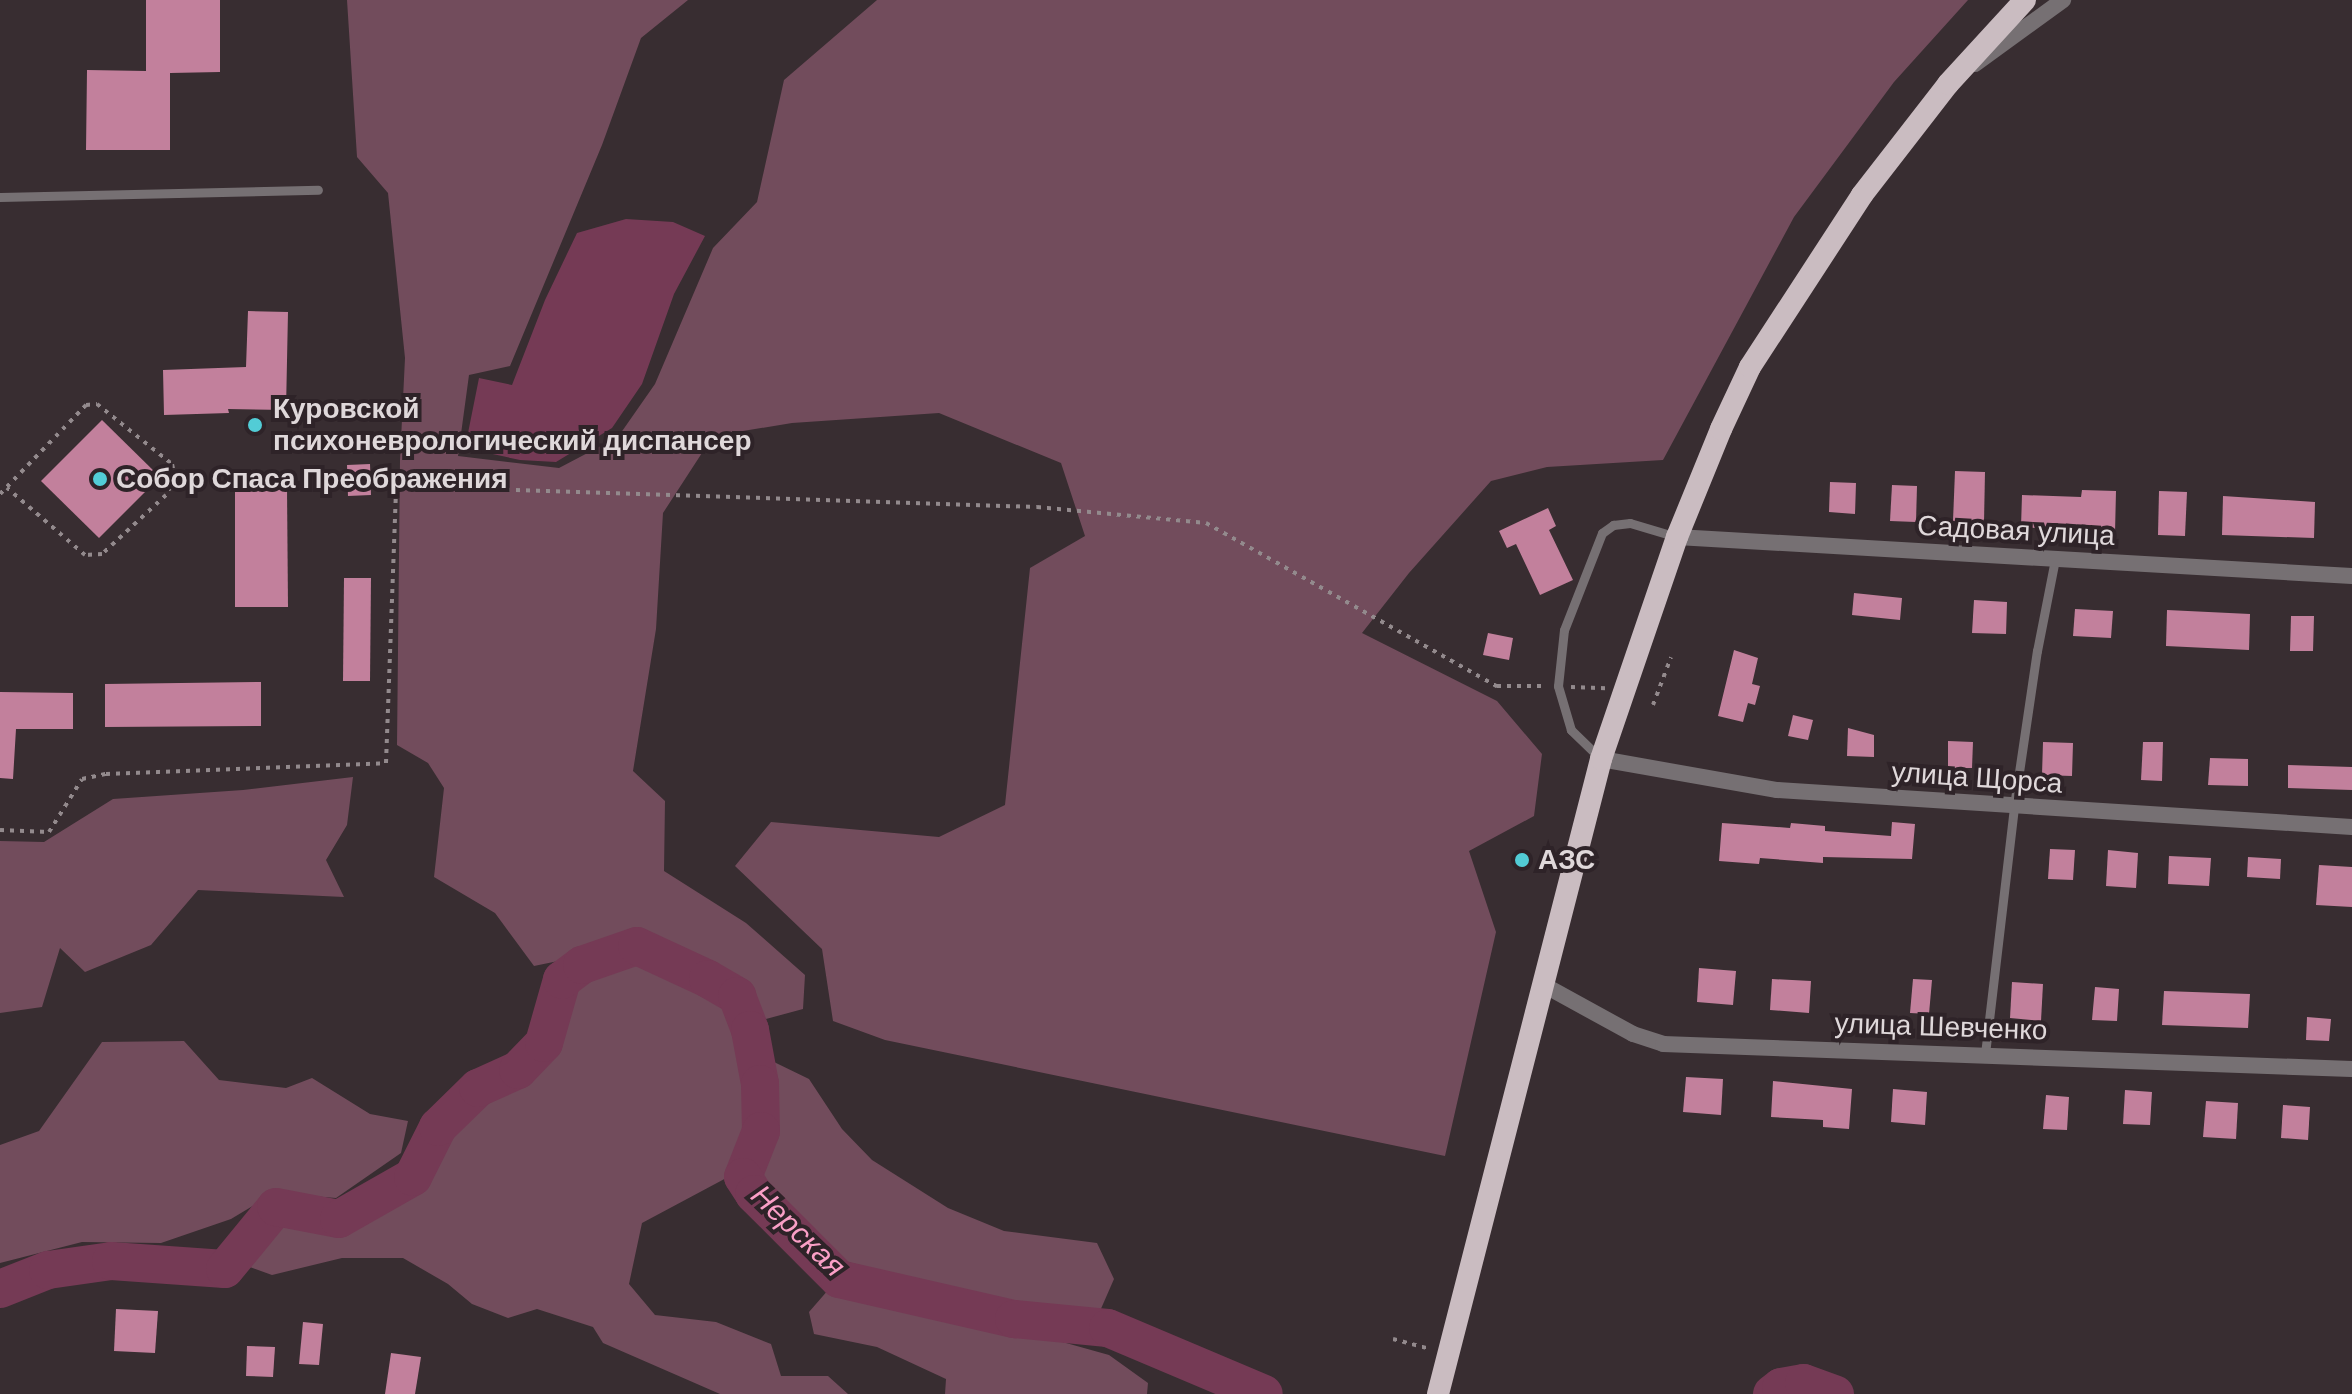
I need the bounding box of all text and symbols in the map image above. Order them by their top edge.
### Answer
place label: Куровской психоневрологический диспансер [273,392,752,458]
marker: Куровской психоневрологический диспансер [244,414,266,436]
place label: Собор Спаса Преображения [116,462,508,496]
marker: Собор Спаса Преображения [91,470,109,488]
street label: Садовая улица [1916,509,2116,553]
street label: улица Щорса [1890,755,2064,801]
place label: АЗС [1538,843,1595,877]
marker: АЗС [1513,851,1531,869]
street label: улица Шевченко [1834,1006,2048,1048]
water label: Нерская [743,1177,853,1285]

